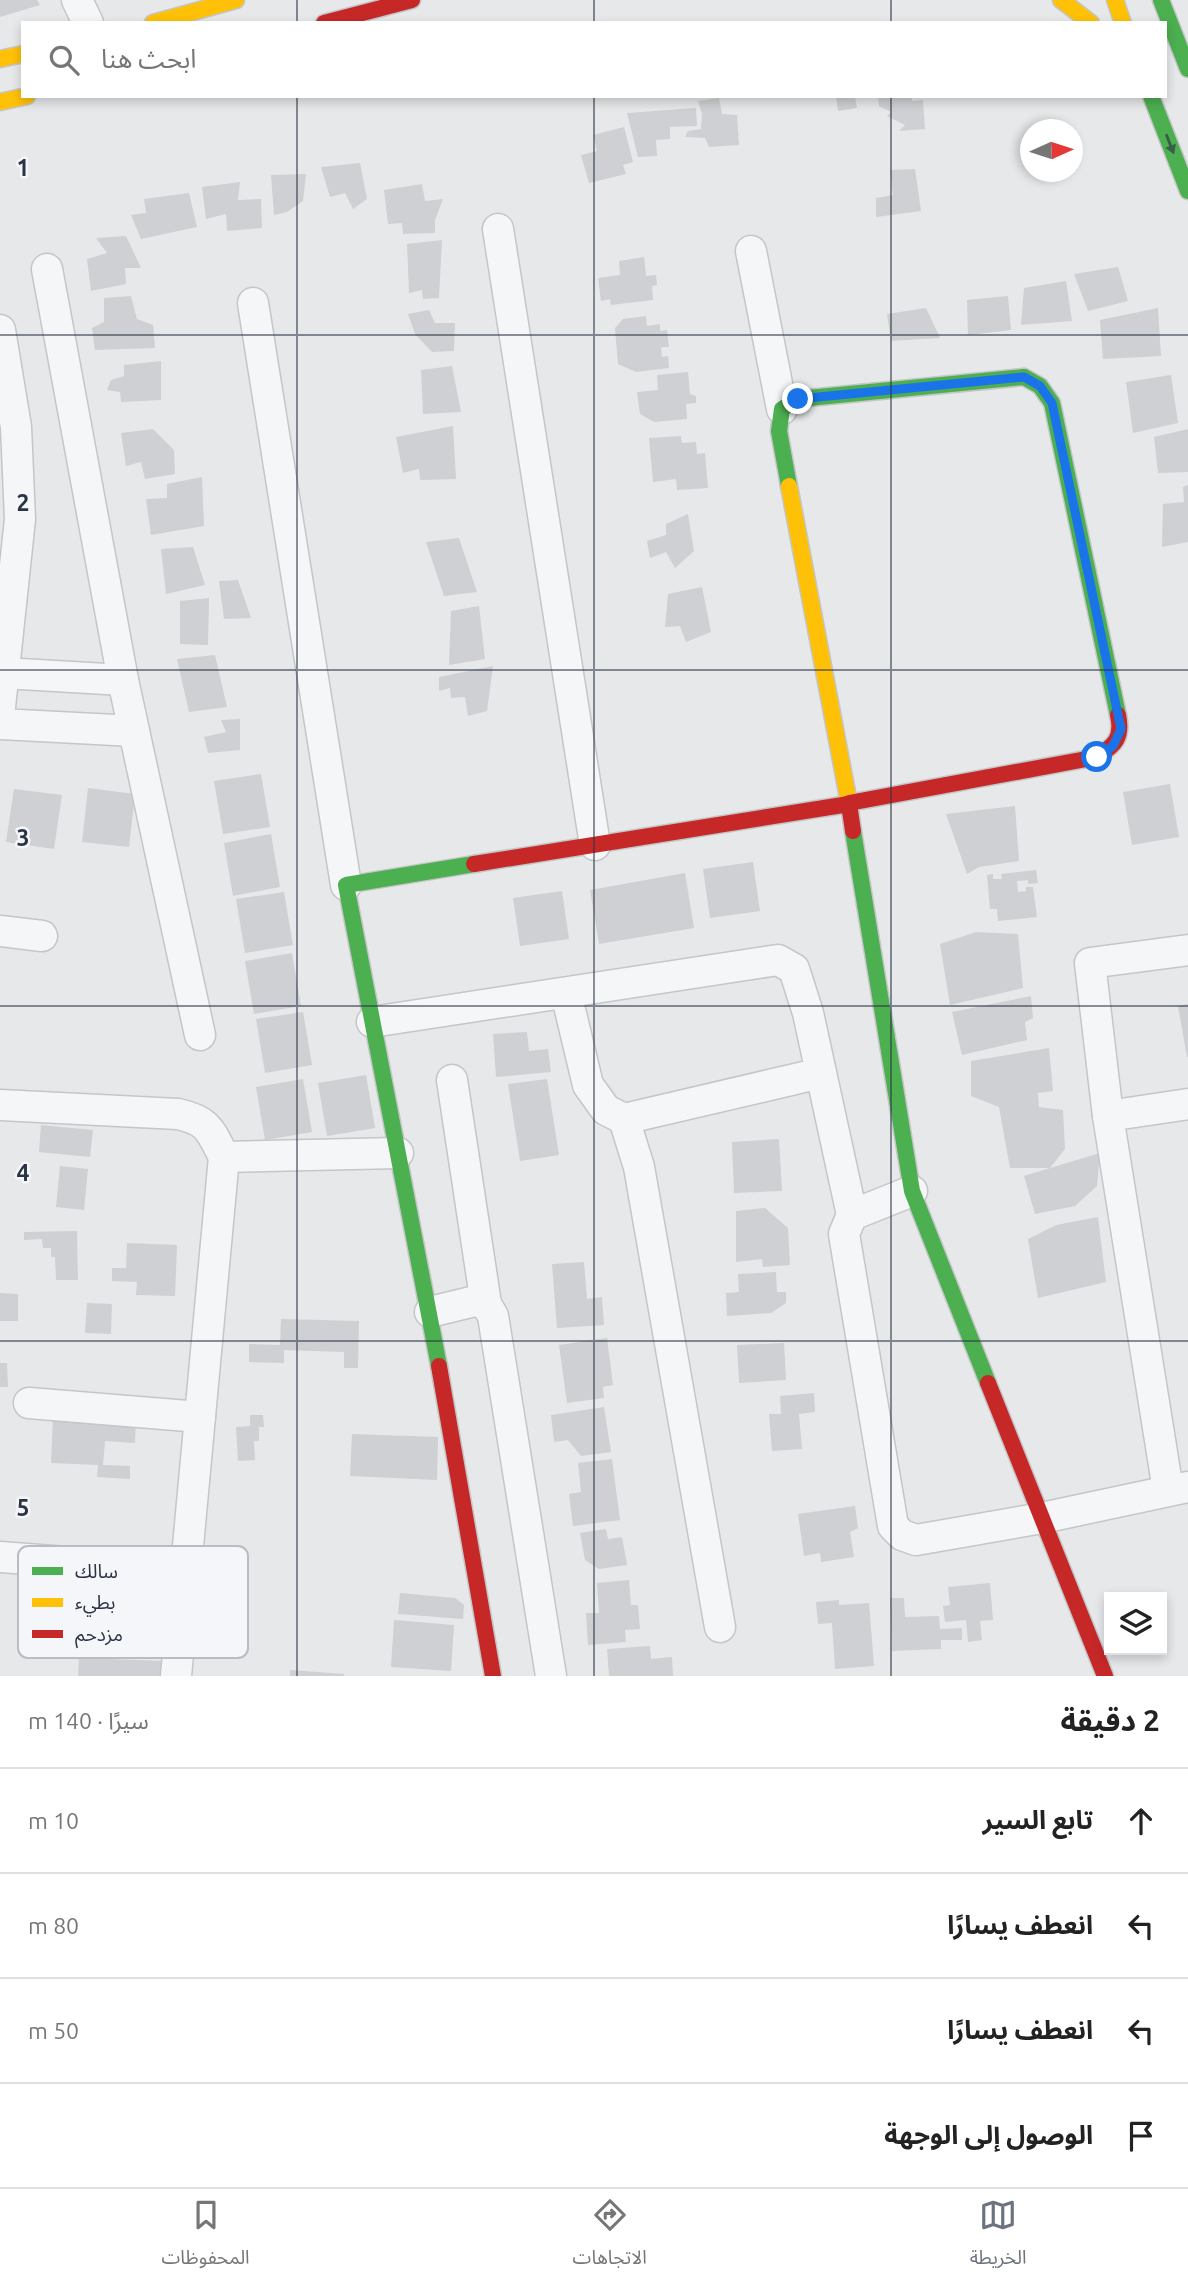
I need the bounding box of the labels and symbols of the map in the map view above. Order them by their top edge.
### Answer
north arrow [1020,119,1083,182]
one-way arrow [1164,133,1175,154]
text: 1 [17,155,29,180]
route end [782,383,813,414]
text: 2 [17,490,29,515]
route start [1081,741,1112,772]
text: 3 [17,825,29,850]
text: 4 [17,1160,30,1185]
text: 5 [17,1495,29,1520]
legend [18,1546,248,1658]
text: سالك [75,1560,118,1582]
text: بطيء [75,1591,115,1617]
text: مزدحم [75,1623,123,1649]

